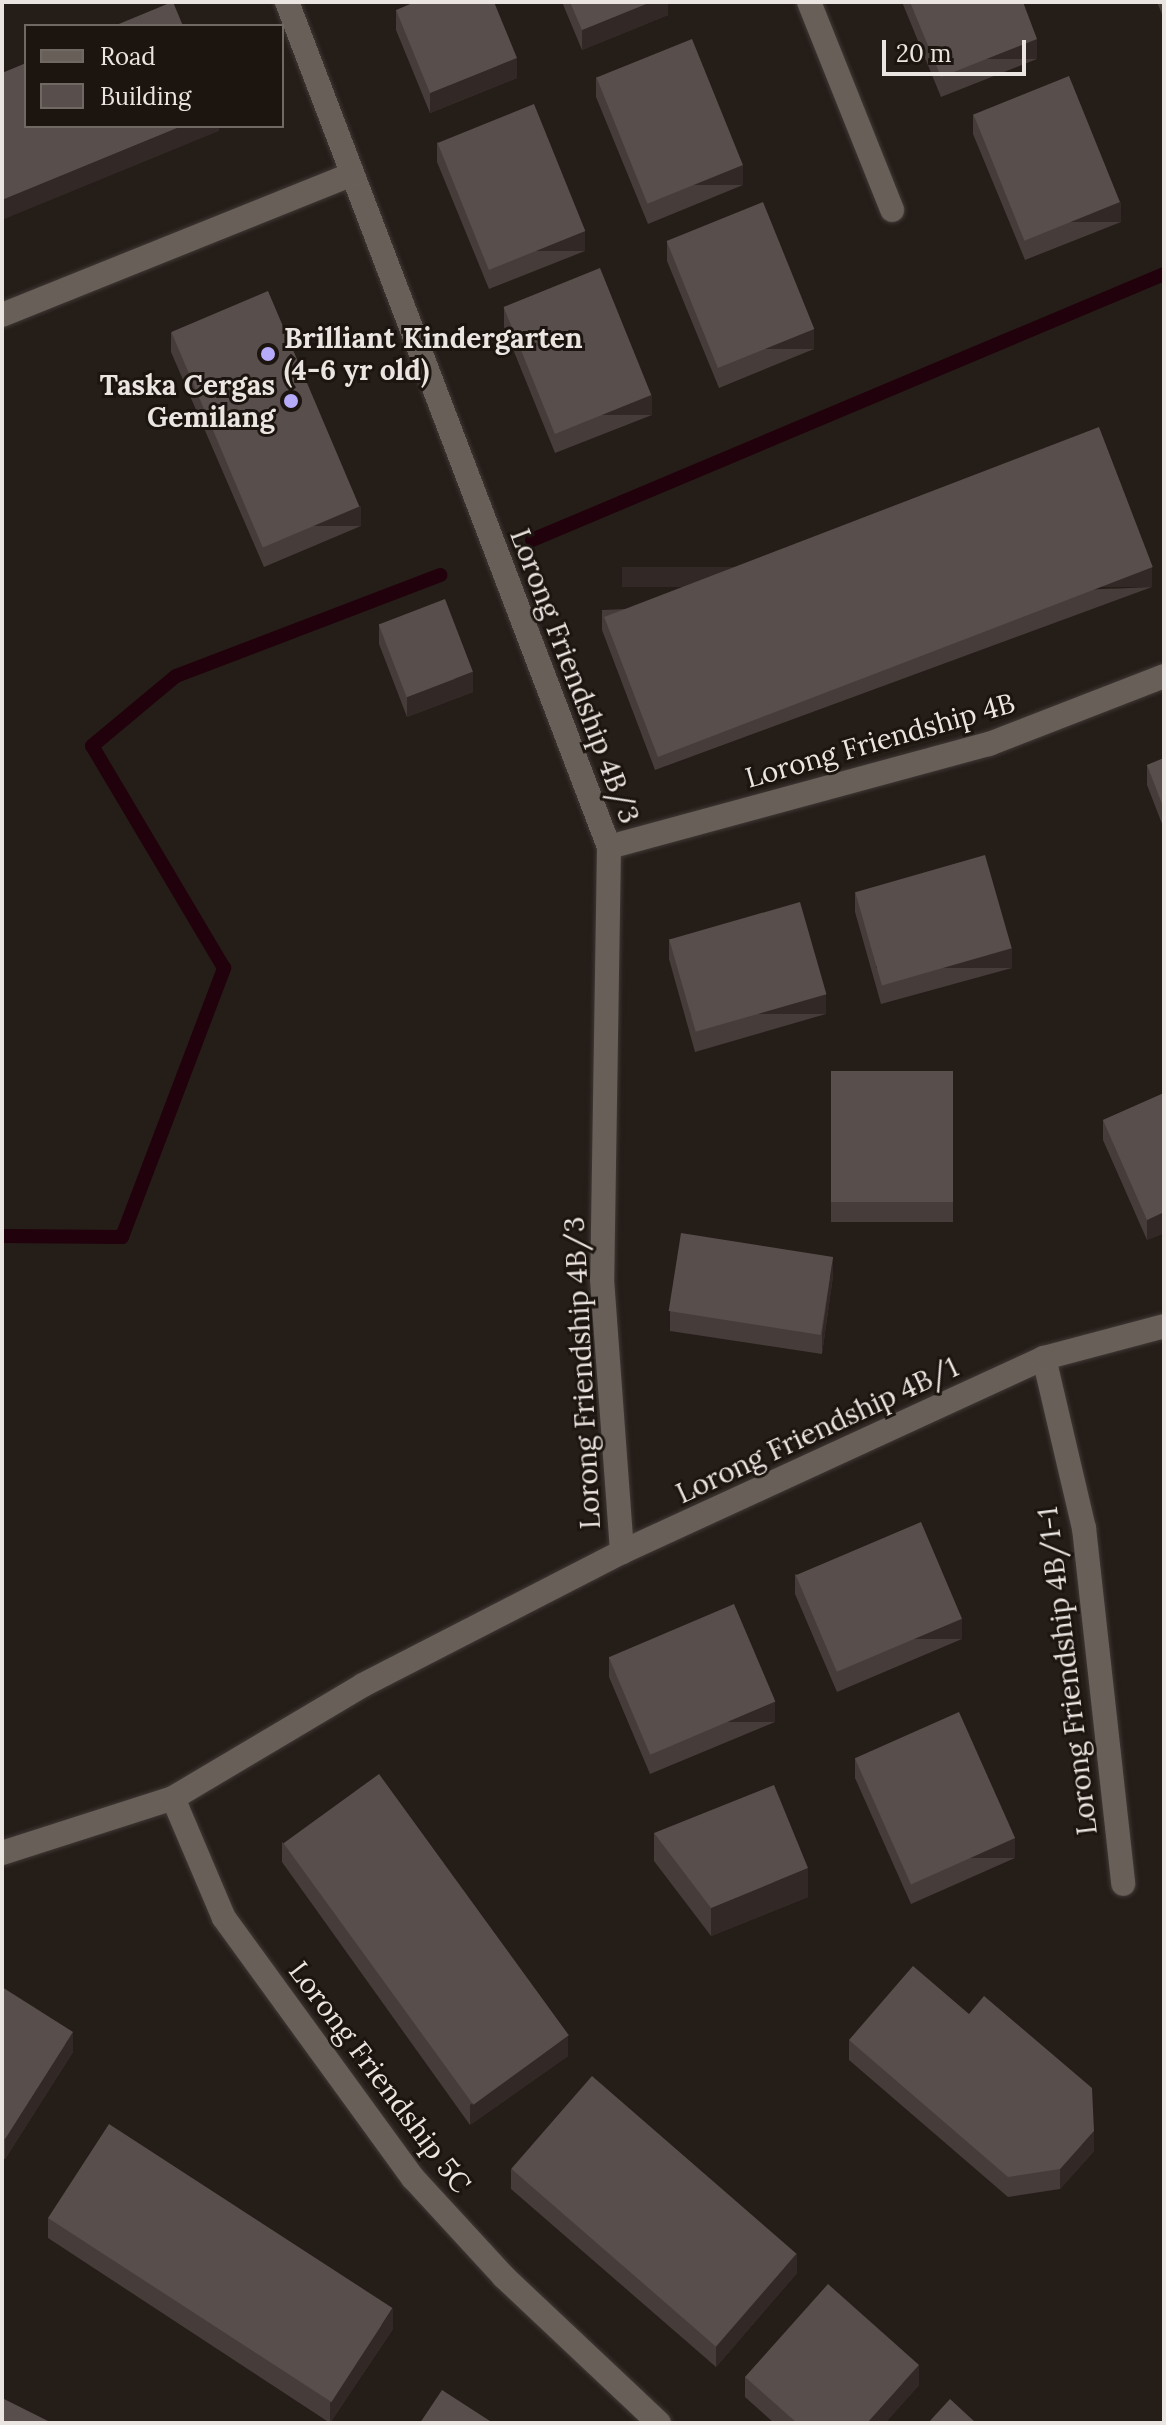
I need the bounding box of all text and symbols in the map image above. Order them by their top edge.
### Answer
legend [24,24,284,128]
scale bar [886,24,1030,74]
text: 20 m [896,38,952,69]
text: Road [100,41,156,72]
text: Building [100,81,191,112]
place label: Brilliant Kindergarten (4-6 yr old) [284,321,583,387]
marker: Brilliant Kindergarten (4-6 yr old) [259,345,277,363]
place label: Taska Cergas Gemilang [100,368,275,434]
marker: Taska Cergas Gemilang [282,392,300,410]
street label: Lorong Friendship 4B/3 [503,524,647,828]
street label: Lorong Friendship 4B [741,685,1019,795]
street label: Lorong Friendship 4B/3 [557,1216,607,1530]
street label: Lorong Friendship 4B/1 [671,1350,963,1510]
street label: Lorong Friendship 4B/1-1 [1030,1505,1104,1837]
street label: Lorong Friendship 5C [282,1955,478,2199]

